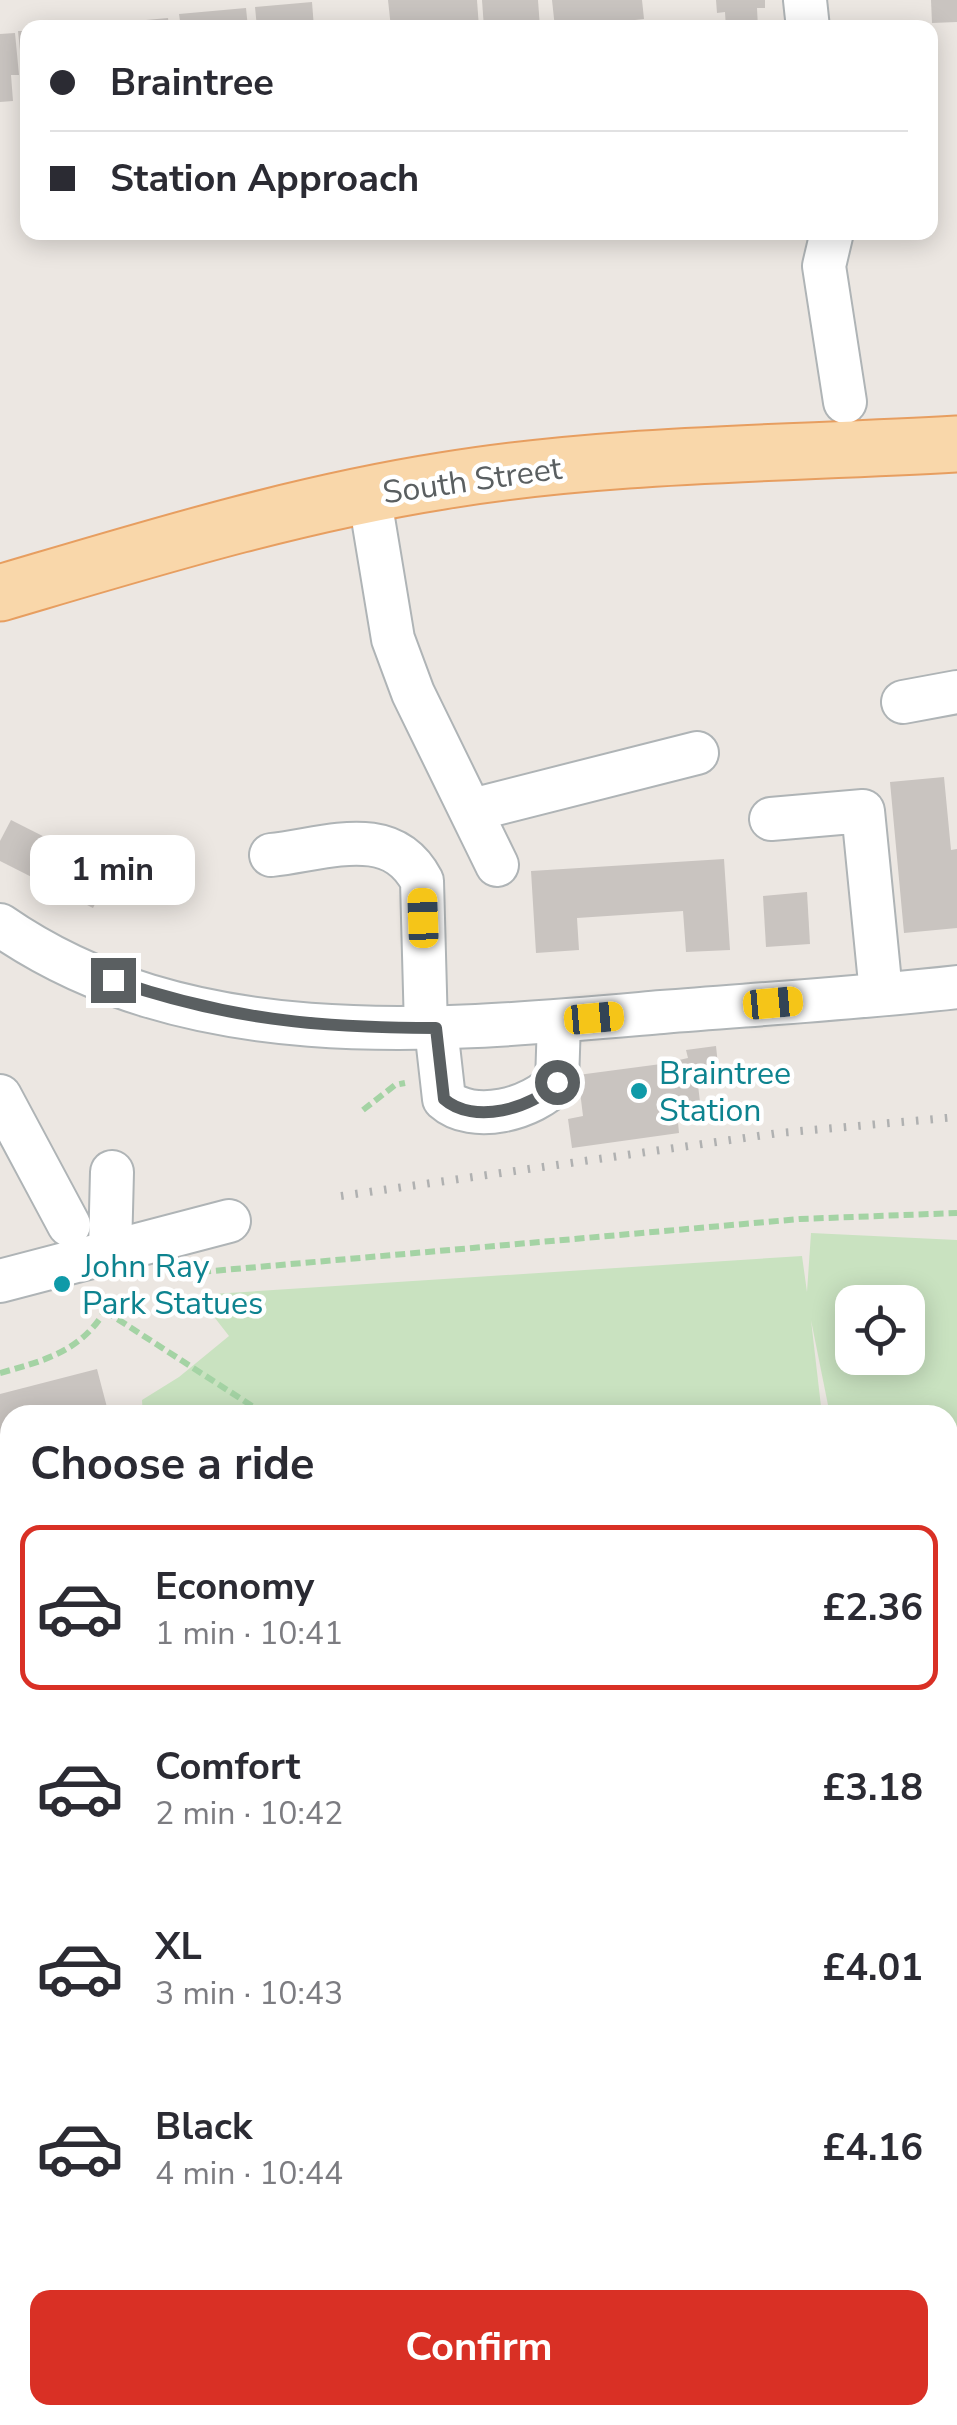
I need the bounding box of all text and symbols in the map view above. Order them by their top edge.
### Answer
text: Braintree [110,57,274,108]
text: Station Approach [110,153,419,204]
street label: South Street [380,447,565,514]
callout: 1 min [31,835,196,905]
text: 1 min [71,848,154,891]
car [407,887,439,949]
route end [91,958,136,1003]
car [742,985,804,1021]
car [563,1000,625,1036]
place label: Braintree Station [659,1052,791,1132]
route start [535,1060,580,1105]
marker: Braintree Station [628,1080,650,1102]
place label: John Ray Park Statues [81,1245,263,1325]
marker: John Ray Park Statues [51,1273,73,1295]
map controls [835,1285,925,1375]
button: locate [835,1285,925,1375]
text: Choose a ride [30,1434,315,1495]
text: Economy [155,1561,314,1612]
icon: car [35,1563,125,1653]
text: £2.36 [822,1582,923,1633]
text: 1 min · 10:41 [155,1612,343,1655]
text: Comfort [155,1741,300,1792]
icon: car [35,1743,125,1833]
text: £3.18 [822,1762,923,1813]
text: 2 min · 10:42 [155,1792,343,1835]
text: XL [155,1921,202,1972]
icon: car [35,1923,125,2013]
text: £4.01 [822,1942,923,1993]
text: 3 min · 10:43 [155,1972,343,2015]
text: Black [155,2101,252,2152]
icon: car [35,2103,125,2193]
text: £4.16 [822,2122,923,2173]
text: 4 min · 10:44 [155,2152,343,2195]
button: Confirm [30,2290,928,2405]

